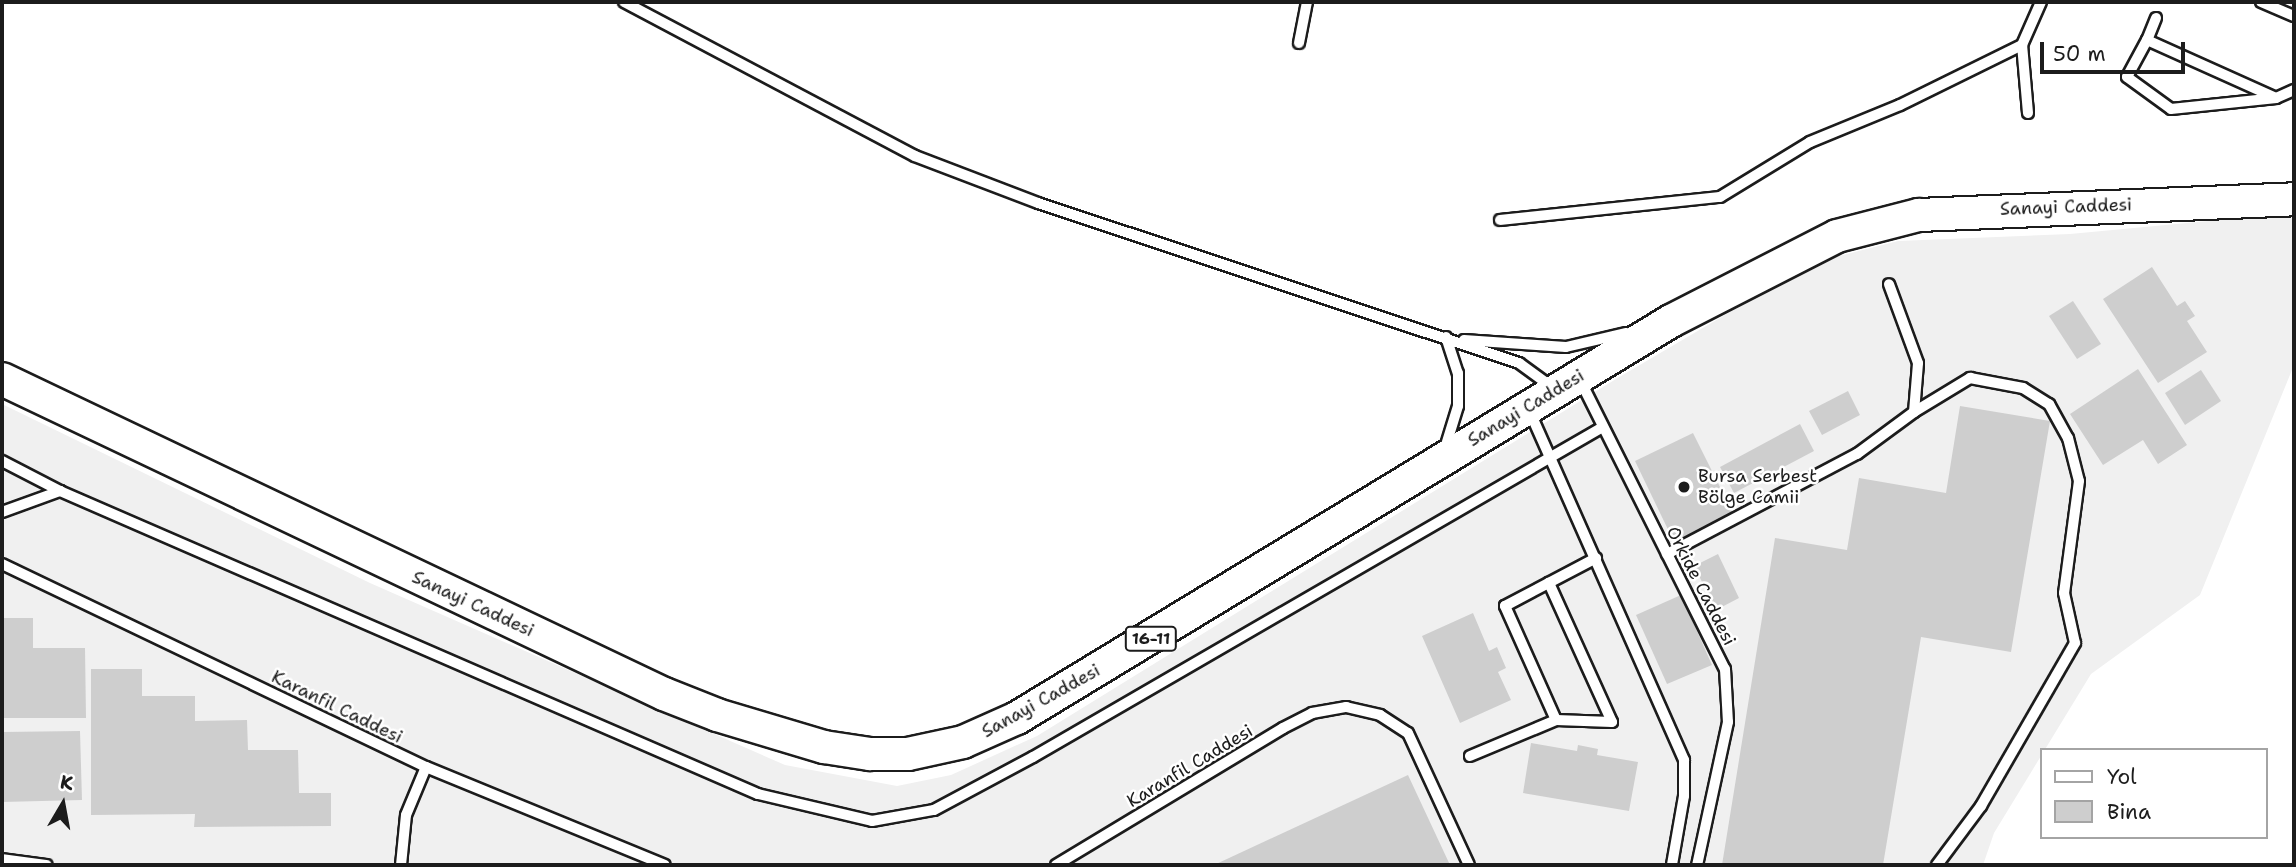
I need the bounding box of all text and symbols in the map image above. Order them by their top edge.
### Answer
scale bar [2044,28,2189,72]
text: 50 m [2053,40,2106,68]
street label: Sanayi Caddesi [2000,194,2132,220]
street label: Sanayi Caddesi [1464,365,1588,451]
place label: Bursa Serbest Bölge Camii [1698,466,1817,508]
marker: Bursa Serbest Bölge Camii [1676,479,1692,495]
street label: Orkide Caddesi [1662,523,1740,649]
street label: Sanayi Caddesi [409,566,537,642]
road number: 16-11 [1125,626,1177,652]
street label: Sanayi Caddesi [978,660,1104,742]
street label: Karanfil Caddesi [268,666,406,748]
street label: Karanfil Caddesi [1123,720,1257,812]
legend [2040,748,2268,839]
text: Yol [2107,763,2137,791]
north arrow [28,769,98,839]
text: K [58,769,75,796]
text: Bina [2107,798,2151,826]

